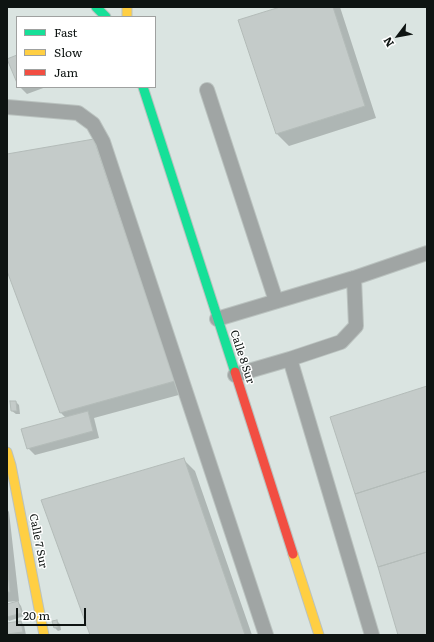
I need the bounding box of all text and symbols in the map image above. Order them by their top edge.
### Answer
legend [16,16,156,88]
north arrow [378,16,418,56]
text: Fast [54,23,77,41]
text: N [379,34,397,51]
text: Slow [54,43,82,61]
text: Jam [54,63,78,81]
street label: Calle 8 Sur [227,329,257,385]
street label: Calle 7 Sur [26,513,50,569]
scale bar [18,600,88,626]
text: 20 m [23,606,50,624]

